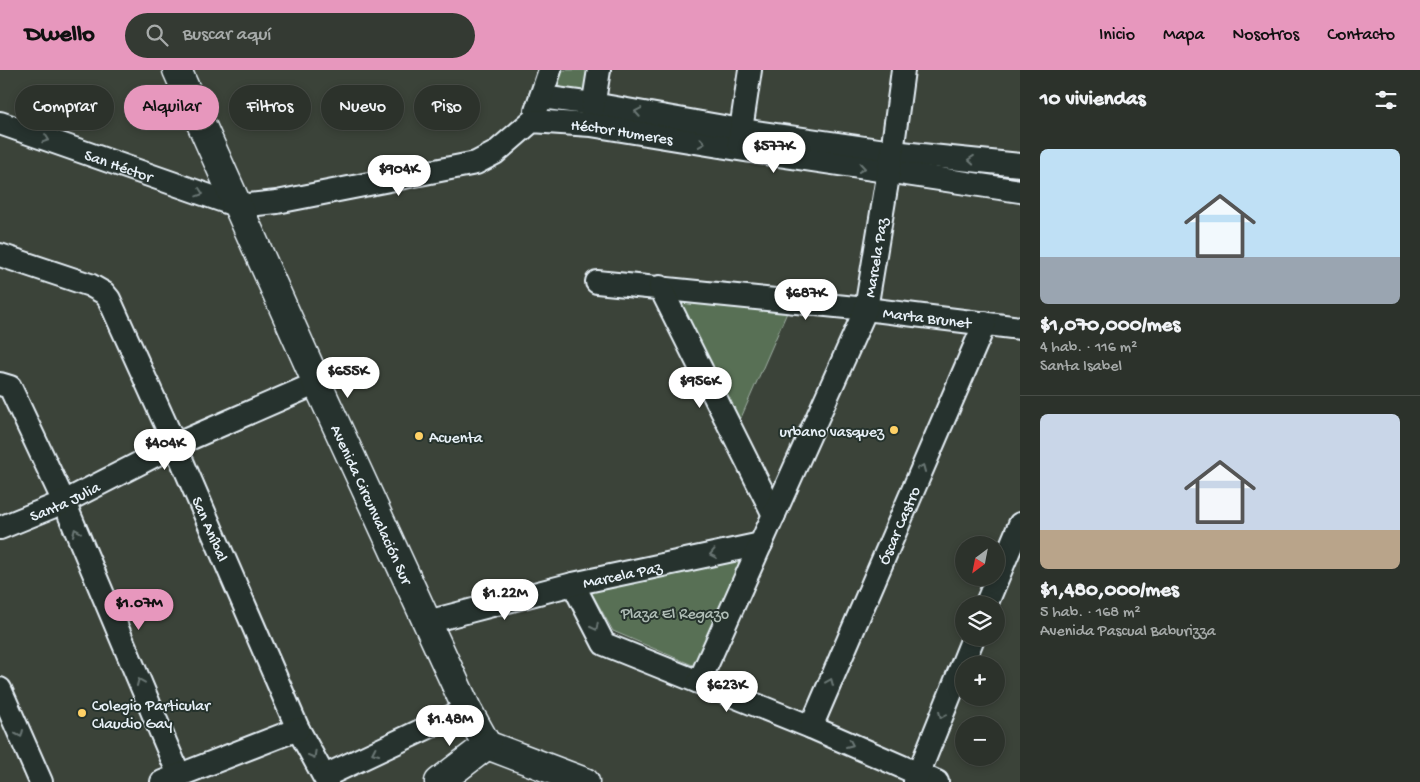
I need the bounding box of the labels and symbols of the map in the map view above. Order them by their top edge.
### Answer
one-way arrow [633,108,642,118]
street label: Héctor Humeres [570,118,675,151]
pin: $577K [739,132,809,174]
one-way arrow [41,133,50,143]
one-way arrow [697,138,706,148]
street label: San Héctor [81,147,156,189]
pin: $904K [364,154,434,197]
one-way arrow [967,155,975,166]
one-way arrow [858,162,867,172]
one-way arrow [195,187,203,197]
street label: Marcela Paz [862,216,894,299]
pin: $687K [771,278,841,321]
street label: Marta Brunet [882,305,973,335]
pin: $655K [313,356,383,399]
pin: $956K [665,366,735,409]
street label: Avenida Circunvalación Sur [324,422,415,590]
place label: urbano vasquez [780,424,885,443]
marker: urbano vasquez [888,424,900,436]
pin: $404K [130,428,200,471]
marker: Acuenta [413,430,425,442]
place label: Acuenta [429,430,484,449]
one-way arrow [916,464,927,473]
street label: Santa Julia [28,479,105,528]
street label: Óscar Castro [876,484,926,568]
street label: San Aníbal [185,494,230,565]
one-way arrow [72,528,83,537]
north arrow [955,536,1005,586]
one-way arrow [709,548,718,559]
street label: Marcela Paz [581,559,665,595]
pin: $1.22M [464,578,546,621]
pin: $1.07M [98,588,180,631]
park label: Plaza El Regazo [620,606,729,625]
one-way arrow [589,622,599,631]
pin: $623K [692,670,762,713]
one-way arrow [135,678,146,687]
one-way arrow [824,678,835,687]
place label: Colegio Particular Claudio Gay [92,698,211,735]
pin: $1.48M [409,704,491,747]
marker: Colegio Particular Claudio Gay [76,707,88,719]
one-way arrow [938,710,949,719]
one-way arrow [13,729,24,738]
one-way arrow [845,737,854,748]
one-way arrow [371,746,380,756]
one-way arrow [307,750,317,759]

